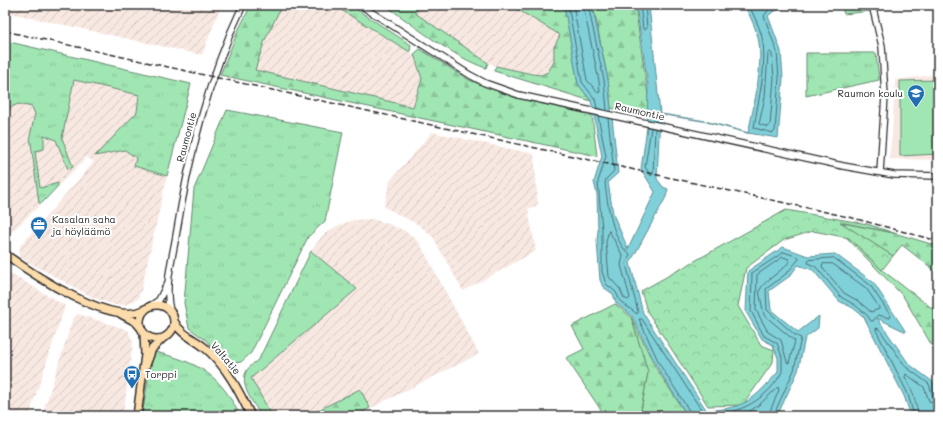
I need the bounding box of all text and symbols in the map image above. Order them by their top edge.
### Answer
school or university icon: Raumon koulu [906,83,926,108]
place label: Raumon koulu [838,86,903,100]
street label: Raumontie [613,98,667,124]
street label: Raumontie [173,110,199,164]
place label: Kasalan saha ja höyläämö [51,212,116,238]
office icon: Kasalan saha ja höyläämö [29,215,49,240]
street label: Valtatie [208,339,244,377]
bus stop icon: Torppi [122,364,142,389]
place label: Torppi [145,367,177,381]

